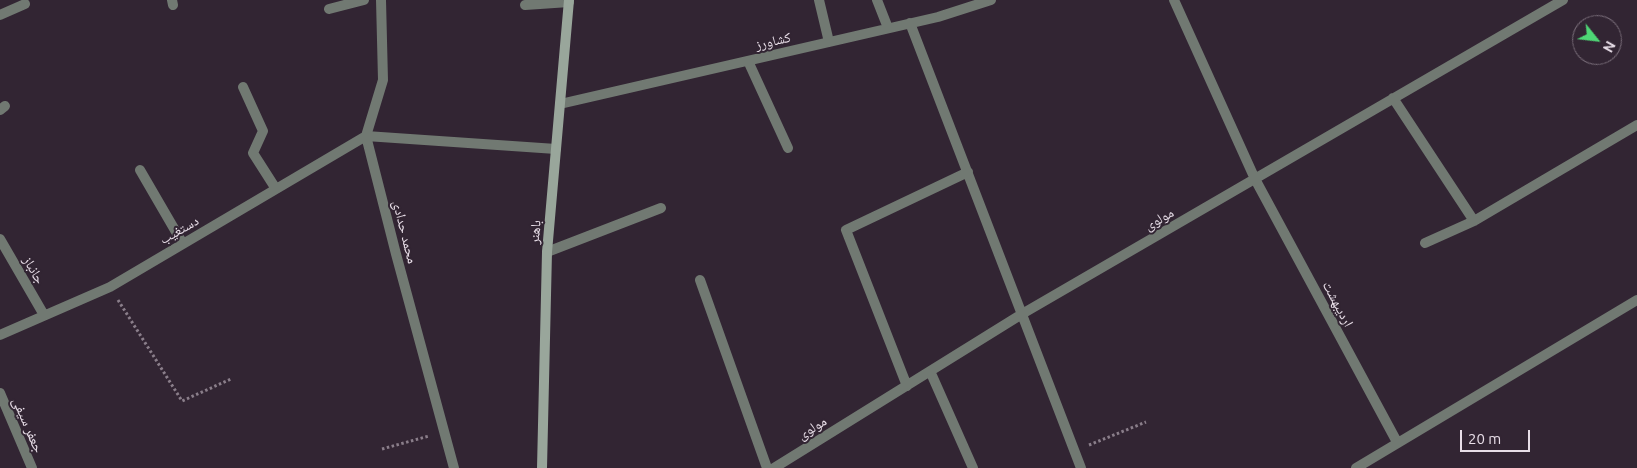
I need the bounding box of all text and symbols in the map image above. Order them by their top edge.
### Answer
north arrow [1572,15,1622,65]
street label: کشاورز [754,29,792,53]
text: N [1600,38,1619,55]
street label: محمد حدادی [389,199,421,265]
street label: مولوی [1141,204,1177,234]
street label: دستغیب [156,212,202,248]
street label: باهنر [526,219,544,245]
street label: جانباز [19,253,49,287]
street label: اردیبهشت [1319,278,1357,330]
street label: جعفر سیفی [9,395,47,455]
street label: مولوی [794,413,830,443]
scale bar [1462,420,1532,452]
text: 20 m [1468,430,1501,447]

